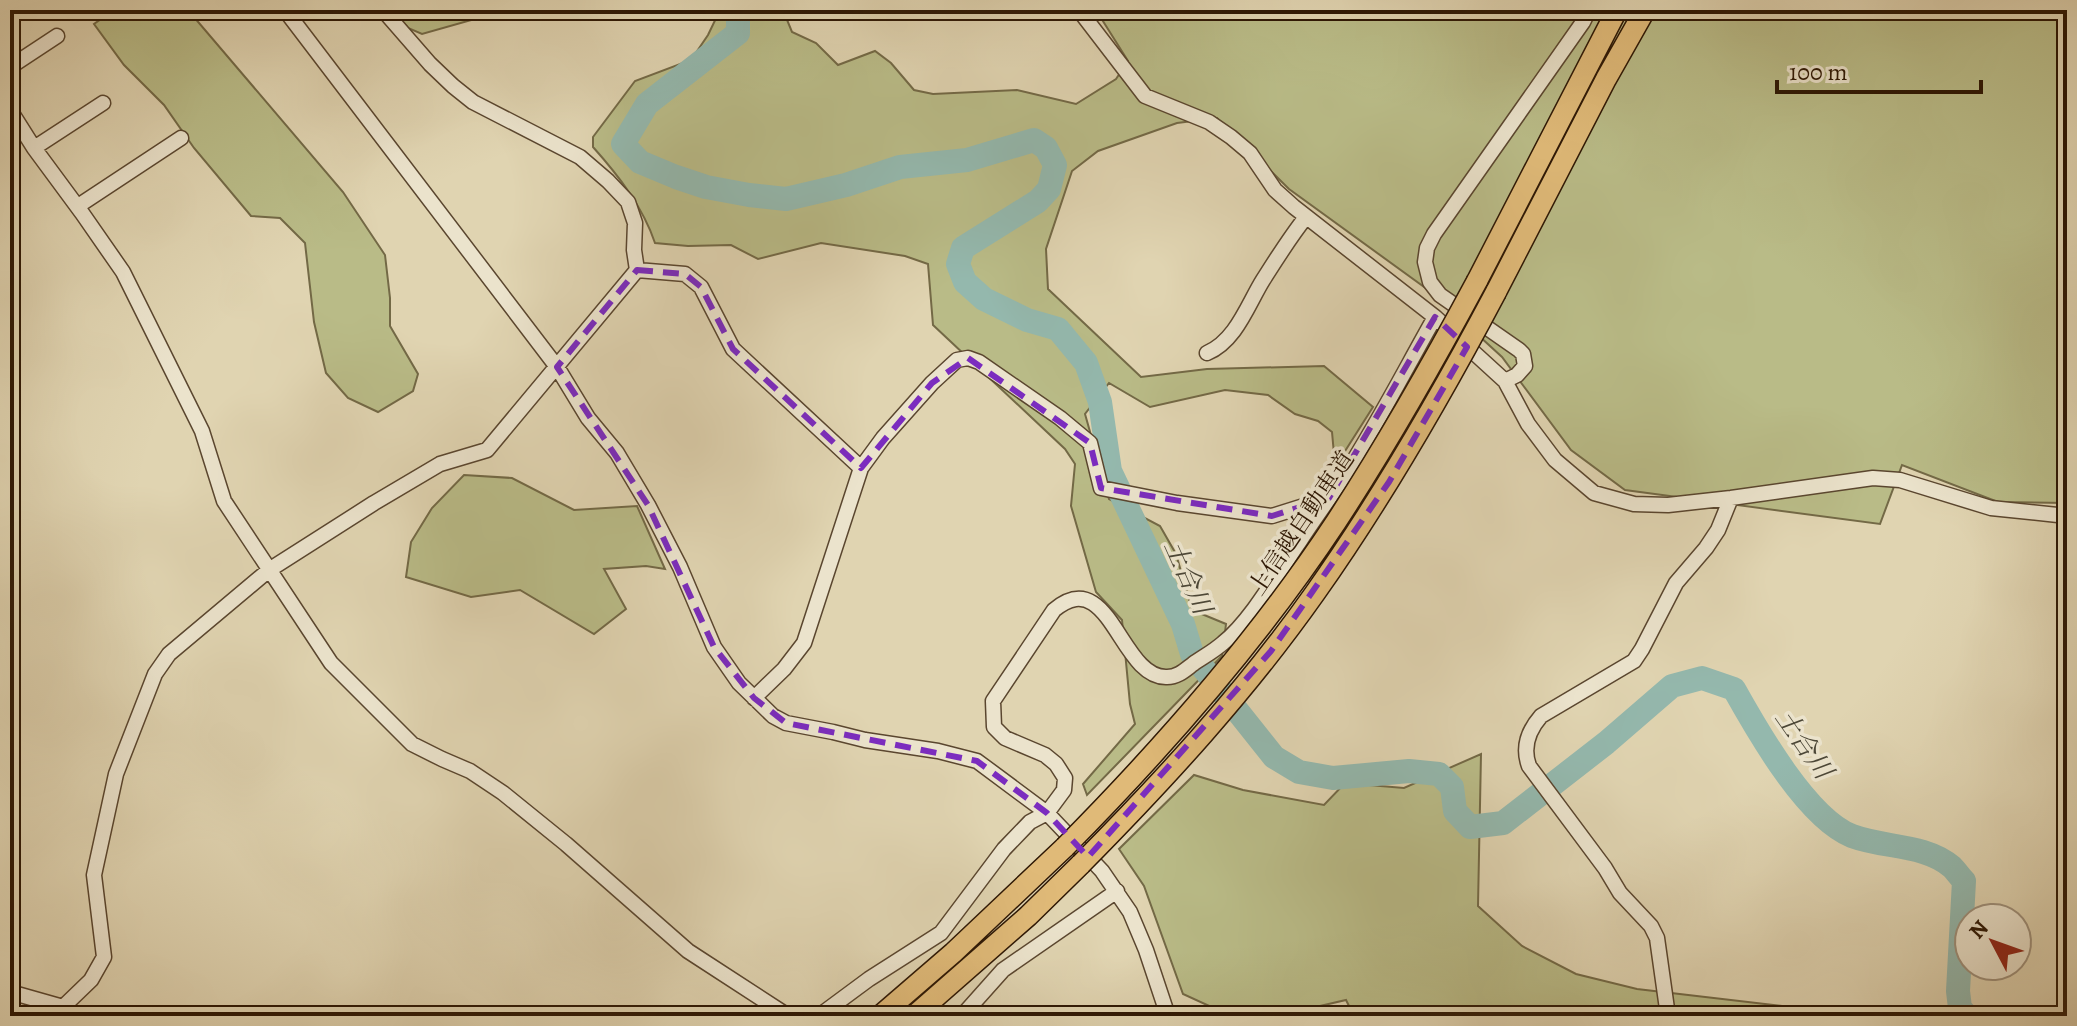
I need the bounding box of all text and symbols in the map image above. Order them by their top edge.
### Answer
scale bar [1777,44,1981,94]
text: 100 m [1789,56,1848,88]
street label: 上信越自動車道 [1241,444,1361,602]
water label: 土合川 [1156,534,1221,622]
water label: 土合川 [1767,702,1842,788]
north arrow [1953,902,2033,982]
text: N [1962,914,1995,945]

